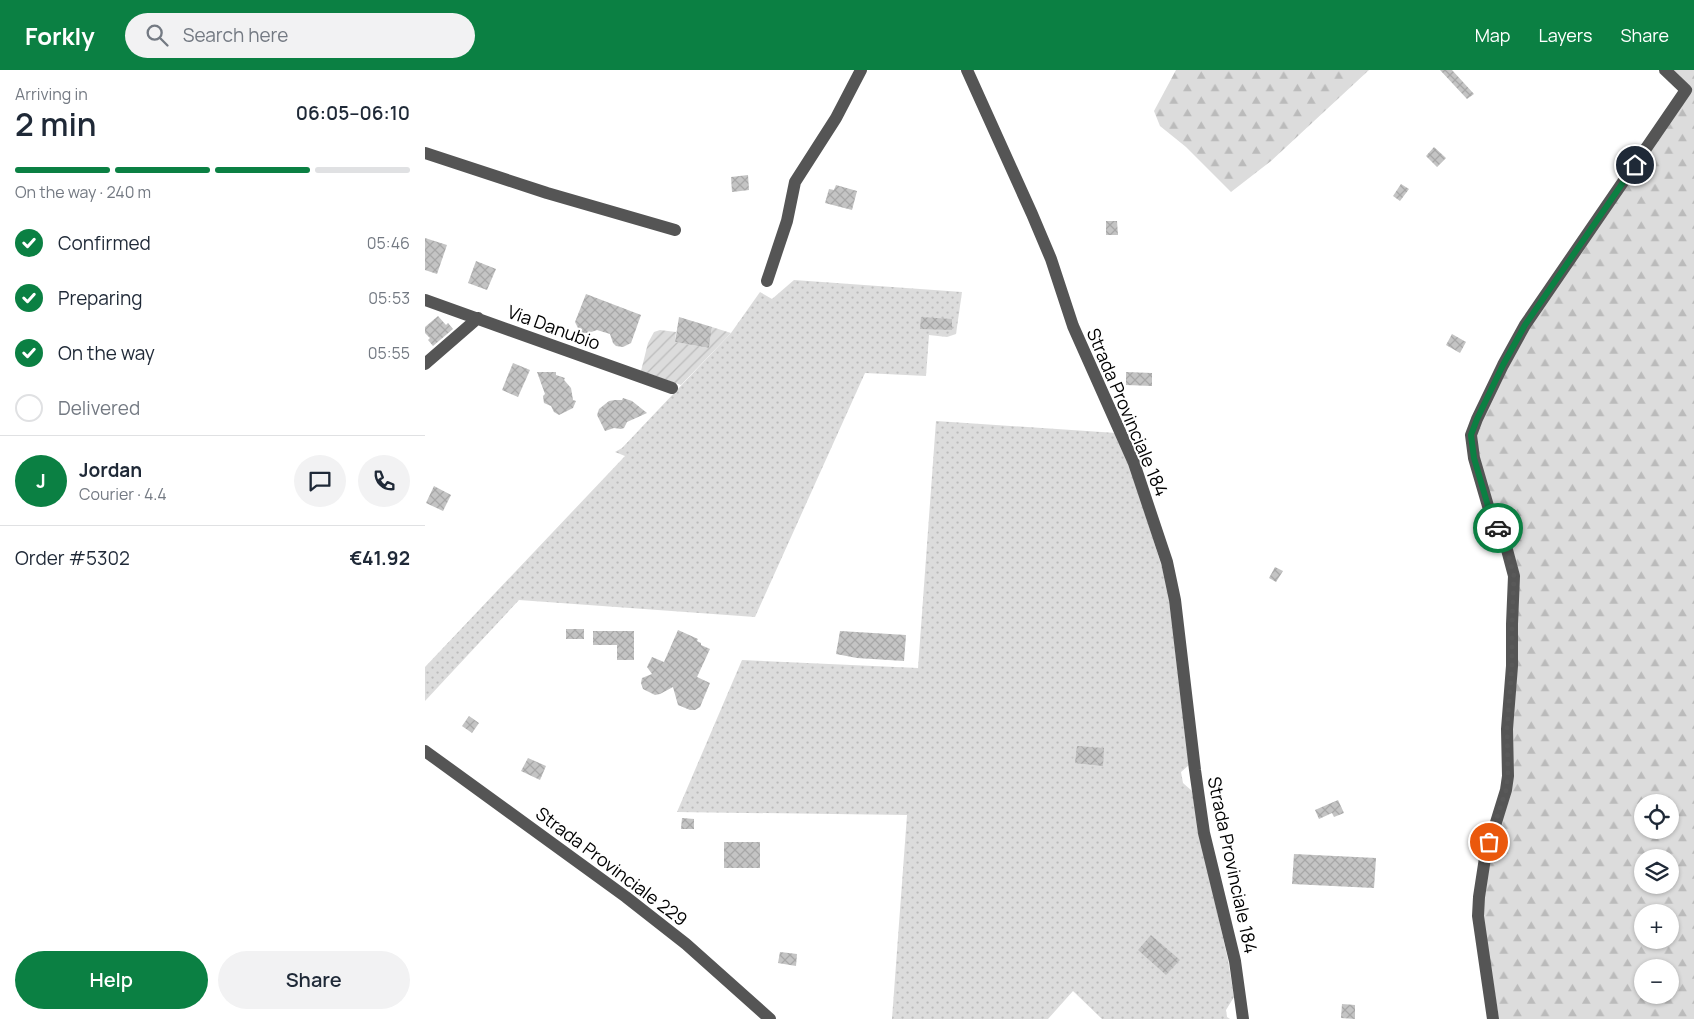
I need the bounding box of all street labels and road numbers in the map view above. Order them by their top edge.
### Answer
street label: Via Danubio [504,299,604,355]
street label: Strada Provinciale 184 [1082,324,1174,500]
street label: Strada Provinciale 184 [1203,774,1263,956]
street label: Strada Provinciale 229 [531,801,693,931]

